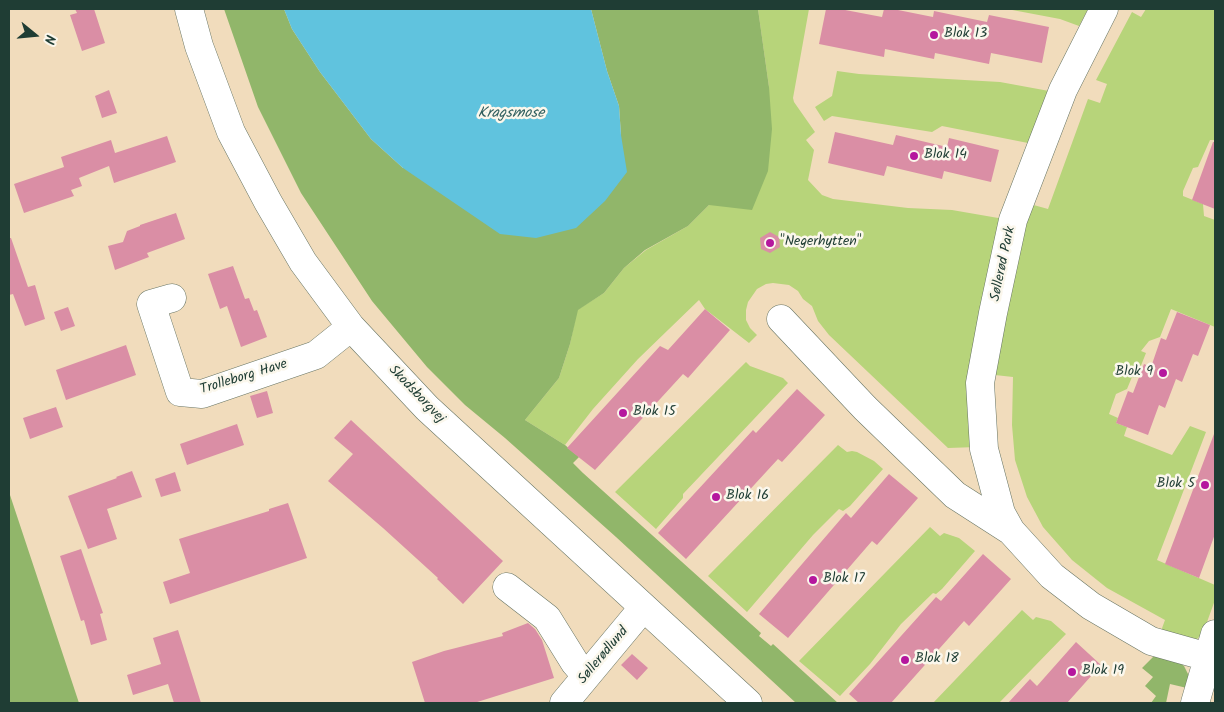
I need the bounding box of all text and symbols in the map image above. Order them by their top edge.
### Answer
north arrow [10,10,60,60]
place label: Blok 13 [944,27,987,43]
marker: Blok 13 [928,29,940,41]
text: N [38,32,61,47]
water label: Kragsmose [478,105,544,123]
place label: Blok 14 [924,148,967,164]
marker: Blok 14 [908,150,920,162]
street label: Søllerød Park [988,225,1020,303]
place label: "Negerhytten" [780,235,861,251]
marker: "Negerhytten" [764,237,776,249]
street label: Trolleborg Have [198,357,290,399]
street label: Skodsborgvej [384,363,448,427]
place label: Blok 9 [1115,365,1153,381]
marker: Blok 9 [1157,367,1169,379]
place label: Blok 15 [633,405,676,421]
marker: Blok 15 [617,407,629,419]
place label: Blok 5 [1157,477,1195,493]
marker: Blok 5 [1199,479,1211,491]
place label: Blok 16 [726,489,769,505]
marker: Blok 16 [710,491,722,503]
place label: Blok 17 [823,572,865,588]
marker: Blok 17 [807,574,819,586]
street label: Søllerødlund [575,624,633,688]
place label: Blok 18 [915,652,959,668]
marker: Blok 18 [899,654,911,666]
place label: Blok 19 [1082,664,1124,680]
marker: Blok 19 [1066,666,1078,678]

